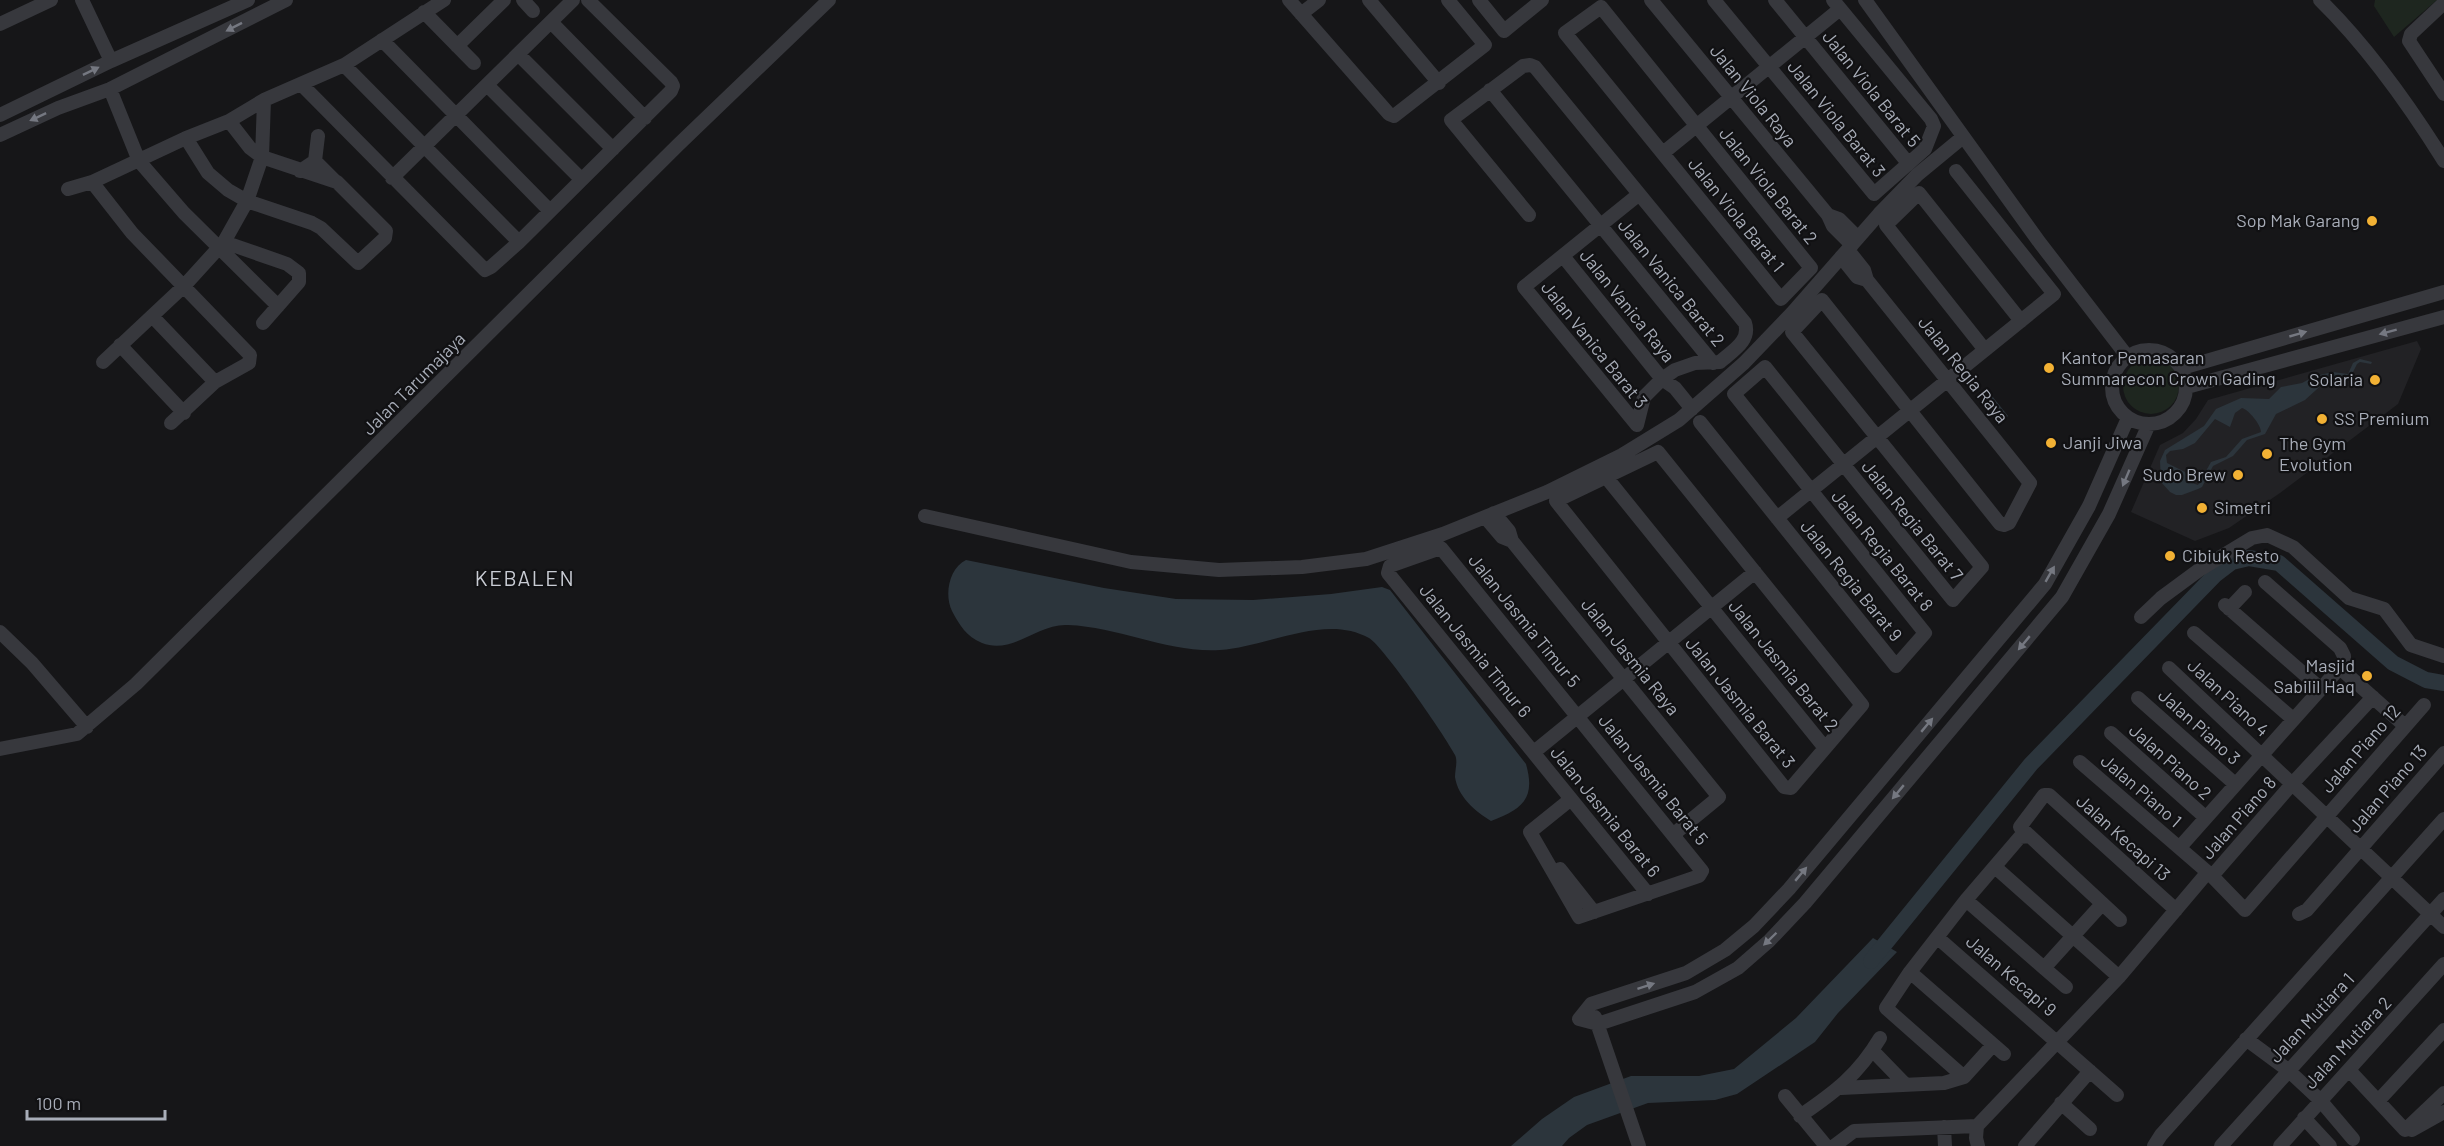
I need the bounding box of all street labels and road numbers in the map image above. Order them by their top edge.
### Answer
street label: Jalan Viola Barat 5 [1818,26,1926,151]
street label: Jalan Viola Raya [1706,40,1802,151]
street label: Jalan Viola Barat 3 [1783,56,1891,181]
street label: Jalan Viola Barat 2 [1715,122,1823,248]
street label: Jalan Viola Barat 1 [1684,153,1790,276]
street label: Jalan Vanica Barat 2 [1614,214,1730,350]
street label: Jalan Vanica Raya [1575,244,1680,366]
street label: Jalan Vanica Barat 3 [1537,276,1653,412]
street label: Jalan Regia Raya [1914,311,2014,427]
street label: Jalan Tarumajaya [357,327,469,439]
street label: Jalan Regia Barat 7 [1858,456,1968,585]
street label: Jalan Regia Barat 8 [1827,485,1938,615]
street label: Jalan Regia Barat 9 [1796,515,1907,645]
street label: Jalan Jasmia Timur 5 [1464,549,1585,692]
street label: Jalan Jasmia Timur 6 [1415,579,1536,722]
street label: Jalan Jasmia Raya [1577,593,1685,719]
street label: Jalan Jasmia Barat 2 [1724,595,1843,735]
street label: Jalan Jasmia Barat 3 [1681,632,1800,772]
street label: Jalan Piano 4 [2183,654,2274,741]
street label: Jalan Piano 3 [2154,684,2245,769]
street label: Jalan Piano 12 [2316,700,2405,797]
street label: Jalan Jasmia Barat 5 [1594,709,1713,849]
street label: Jalan Piano 2 [2125,719,2216,804]
street label: Jalan Piano 13 [2343,740,2431,837]
street label: Jalan Jasmia Barat 6 [1546,741,1665,881]
street label: Jalan Piano 1 [2097,749,2187,831]
street label: Jalan Piano 8 [2196,771,2280,863]
street label: Jalan Kecapi 13 [2072,789,2175,885]
street label: Jalan Kecapi 9 [1962,930,2061,1020]
street label: Jalan Mutiara 1 [2264,968,2358,1067]
street label: Jalan Mutiara 2 [2299,992,2396,1093]

